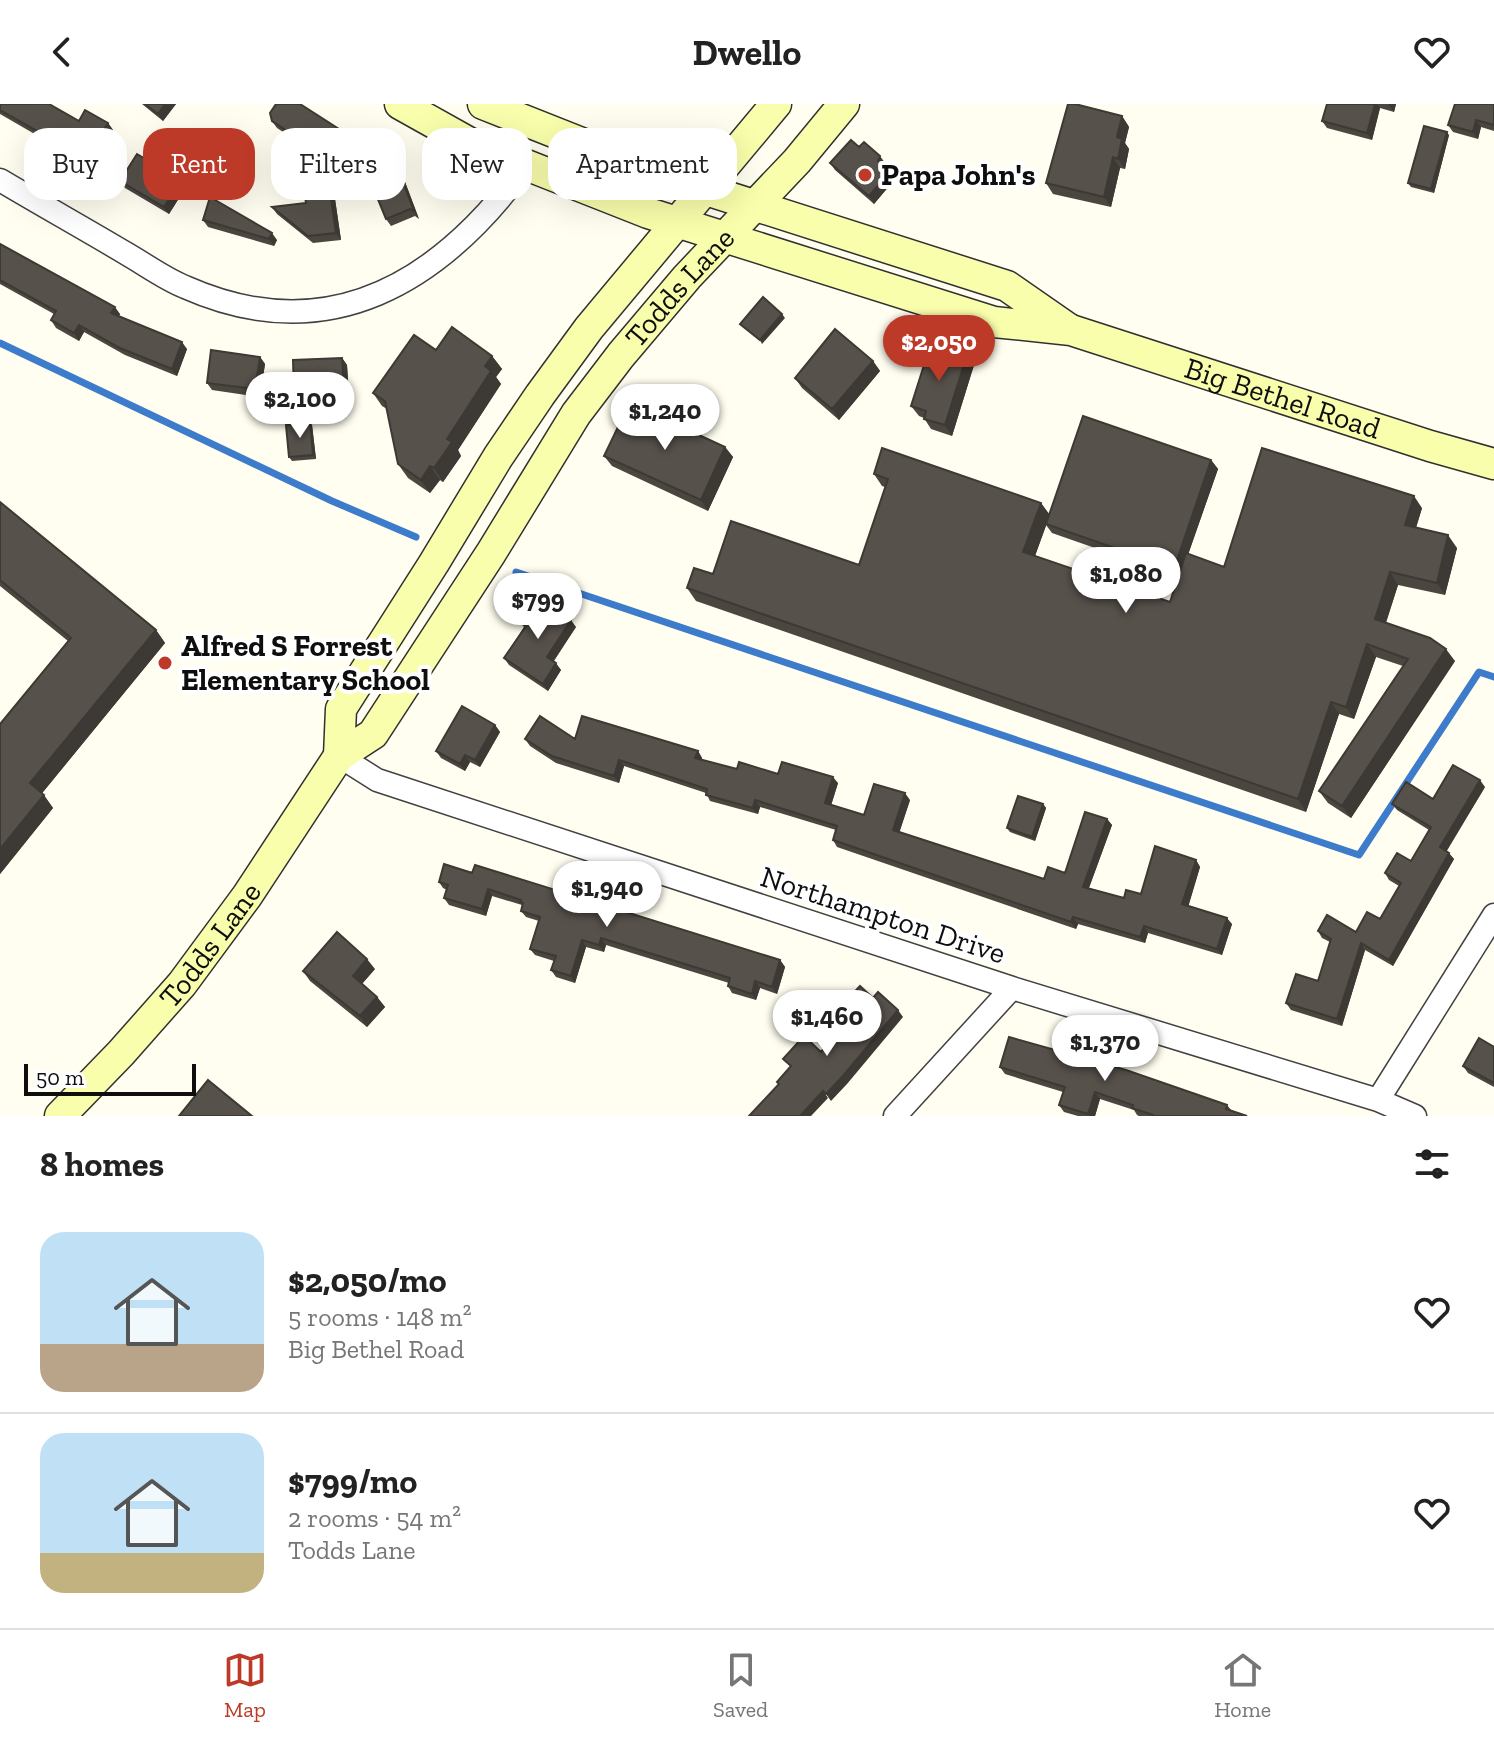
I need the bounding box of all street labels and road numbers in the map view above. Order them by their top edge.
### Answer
street label: Todds Lane [618,220,742,354]
street label: Big Bethel Road [1180,350,1385,447]
street label: Northampton Drive [756,858,1010,972]
street label: Todds Lane [152,876,269,1015]

